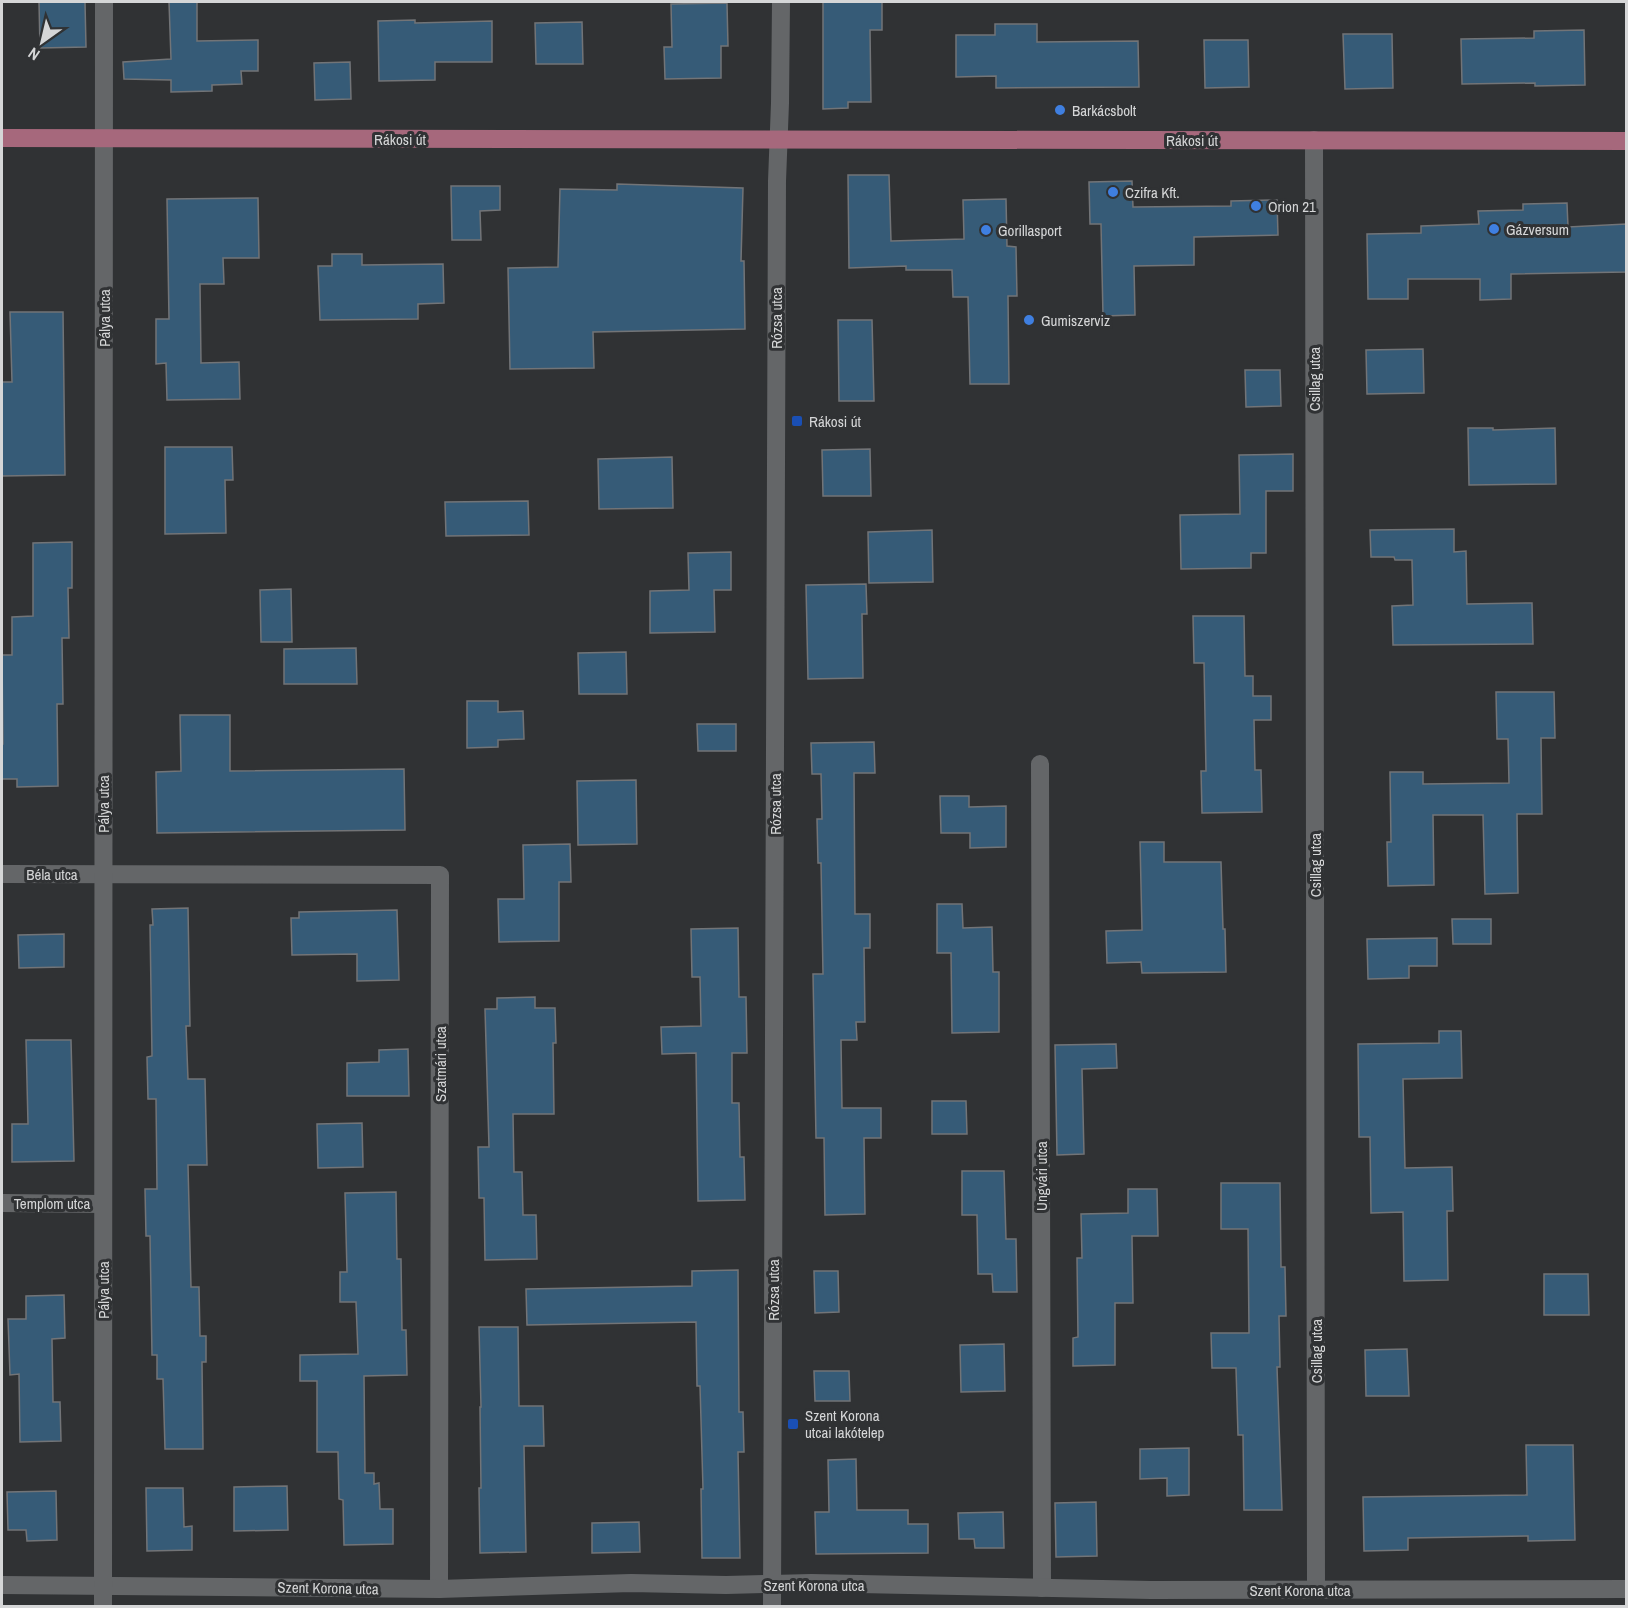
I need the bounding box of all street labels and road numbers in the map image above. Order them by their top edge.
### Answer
street label: Rákosi út [374,129,427,150]
street label: Rákosi út [1166,130,1219,151]
street label: Rózsa utca [766,287,787,349]
street label: Pálya utca [94,289,115,347]
street label: Csillag utca [1304,347,1325,411]
street label: Rózsa utca [765,773,786,835]
street label: Pálya utca [93,775,114,833]
street label: Csillag utca [1305,833,1326,897]
street label: Béla utca [26,864,78,885]
street label: Szatmári utca [430,1026,451,1102]
street label: Ungvári utca [1031,1141,1052,1211]
street label: Templom utca [14,1193,90,1214]
street label: Rózsa utca [763,1259,784,1321]
street label: Pálya utca [93,1261,114,1319]
street label: Csillag utca [1306,1319,1327,1383]
street label: Szent Korona utca [763,1575,865,1596]
street label: Szent Korona utca [277,1577,379,1599]
street label: Szent Korona utca [1249,1580,1351,1601]

